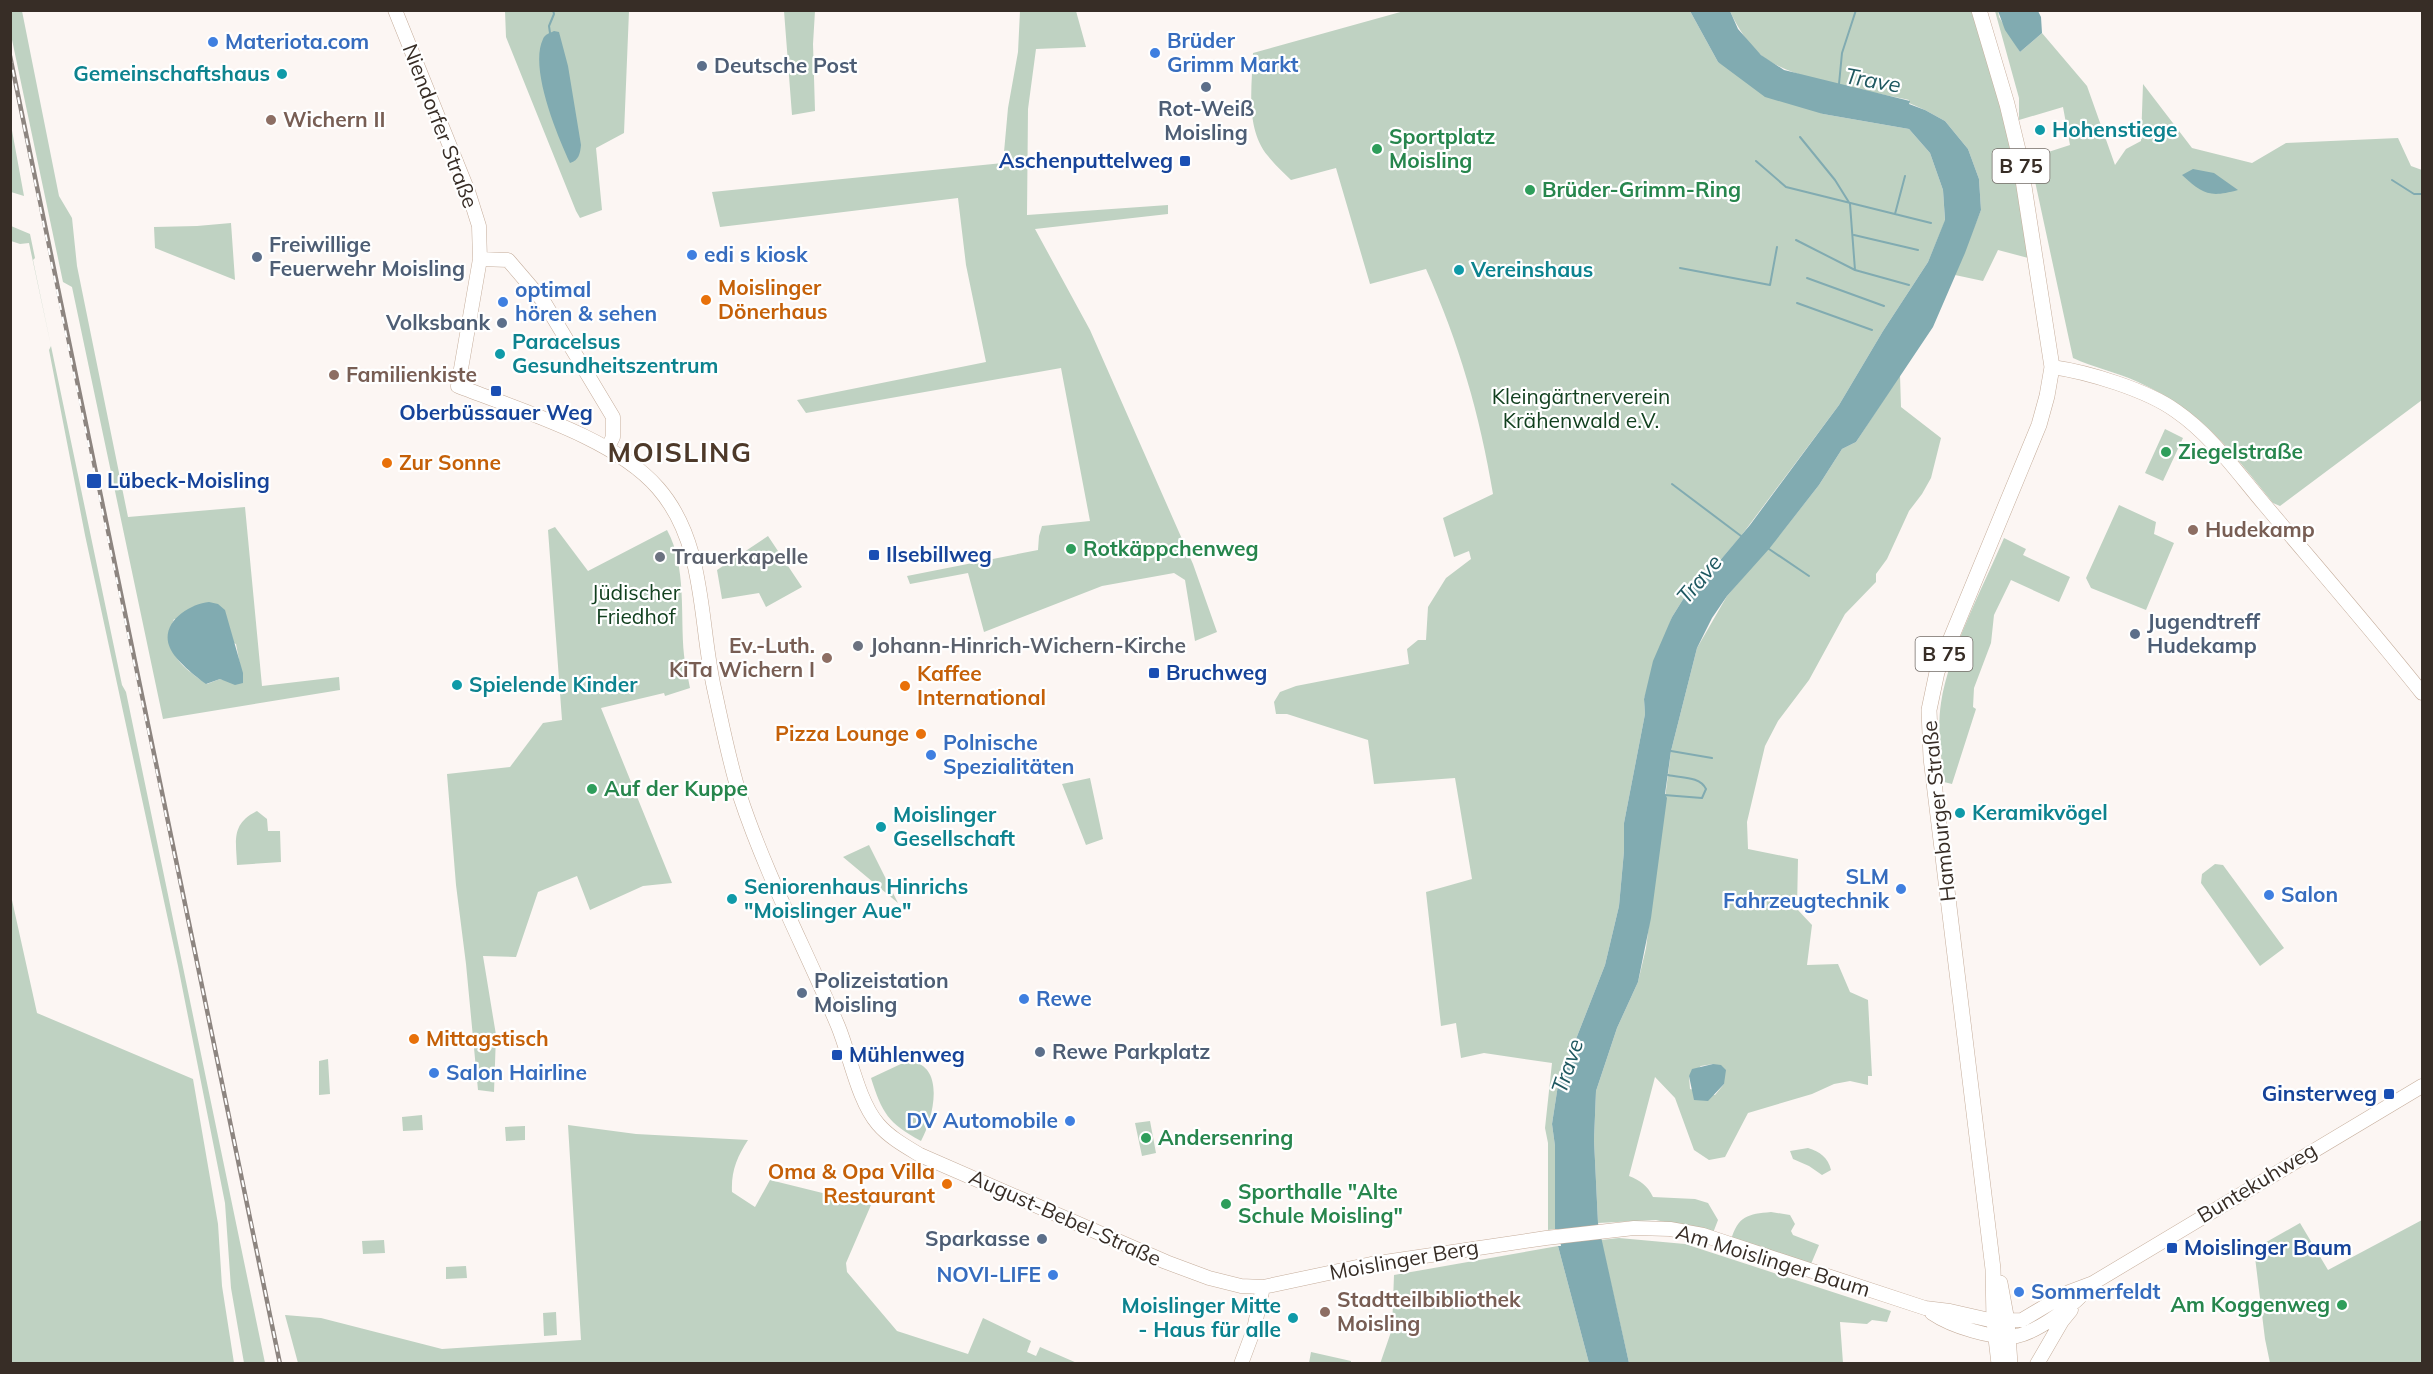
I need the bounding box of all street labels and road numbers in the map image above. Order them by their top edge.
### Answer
street label: Niendorfer Straße [398,40,484,211]
road number: B 75 [1992,149,2050,183]
road number: B 75 [1916,637,1972,671]
street label: Hamburger Straße [1916,719,1960,903]
street label: Buntekuhweg [2192,1136,2321,1228]
street label: August-Bebel-Straße [965,1163,1165,1271]
street label: Am Moislinger Baum [1673,1218,1874,1302]
street label: Moislinger Berg [1327,1233,1480,1285]

